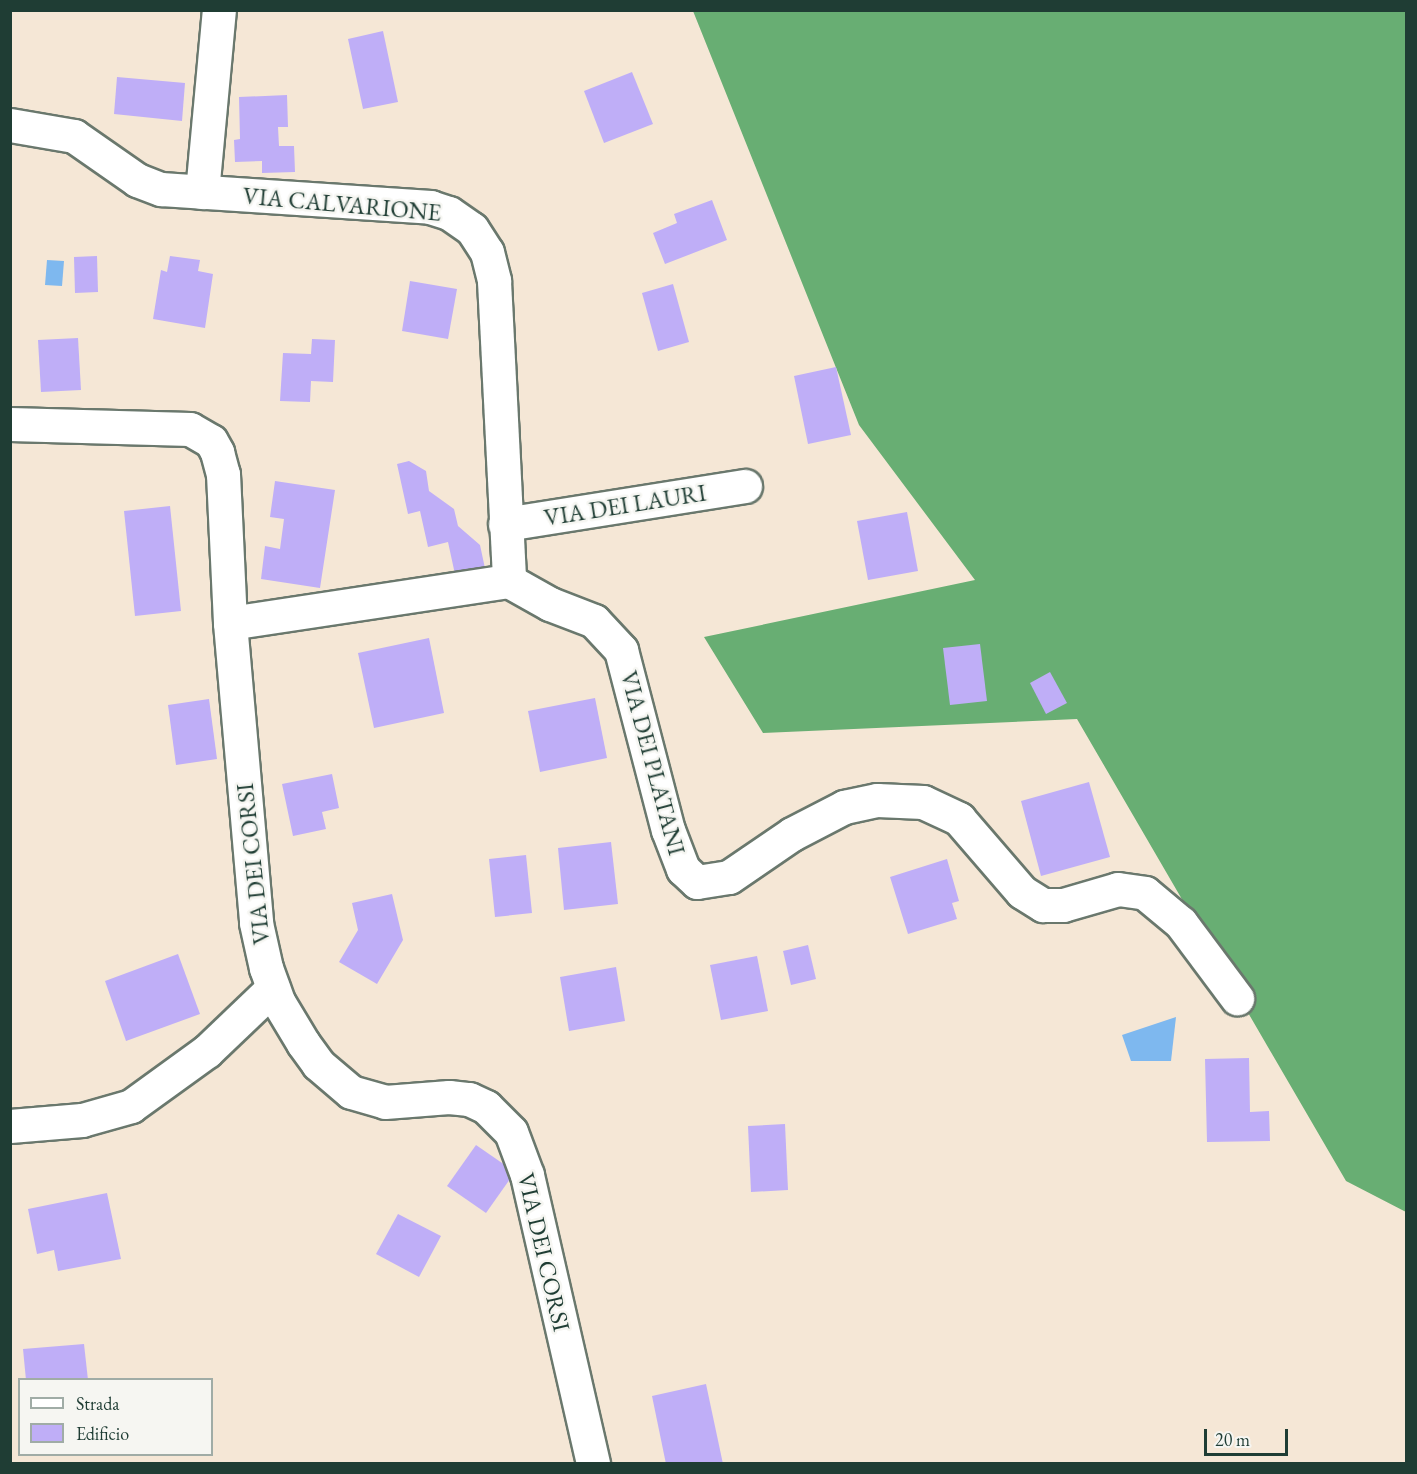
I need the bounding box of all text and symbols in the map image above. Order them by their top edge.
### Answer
street label: VIA CALVARIONE [242,181,442,227]
street label: VIA DEI LAURI [542,478,708,532]
street label: VIA DEI PLATANI [615,668,691,858]
street label: VIA DEI CORSI [230,782,276,946]
street label: VIA DEI CORSI [512,1170,576,1334]
legend [18,1378,213,1456]
text: Strada [76,1392,120,1415]
scale bar [1207,1417,1291,1455]
text: Edificio [76,1422,129,1445]
text: 20 m [1215,1428,1250,1451]

